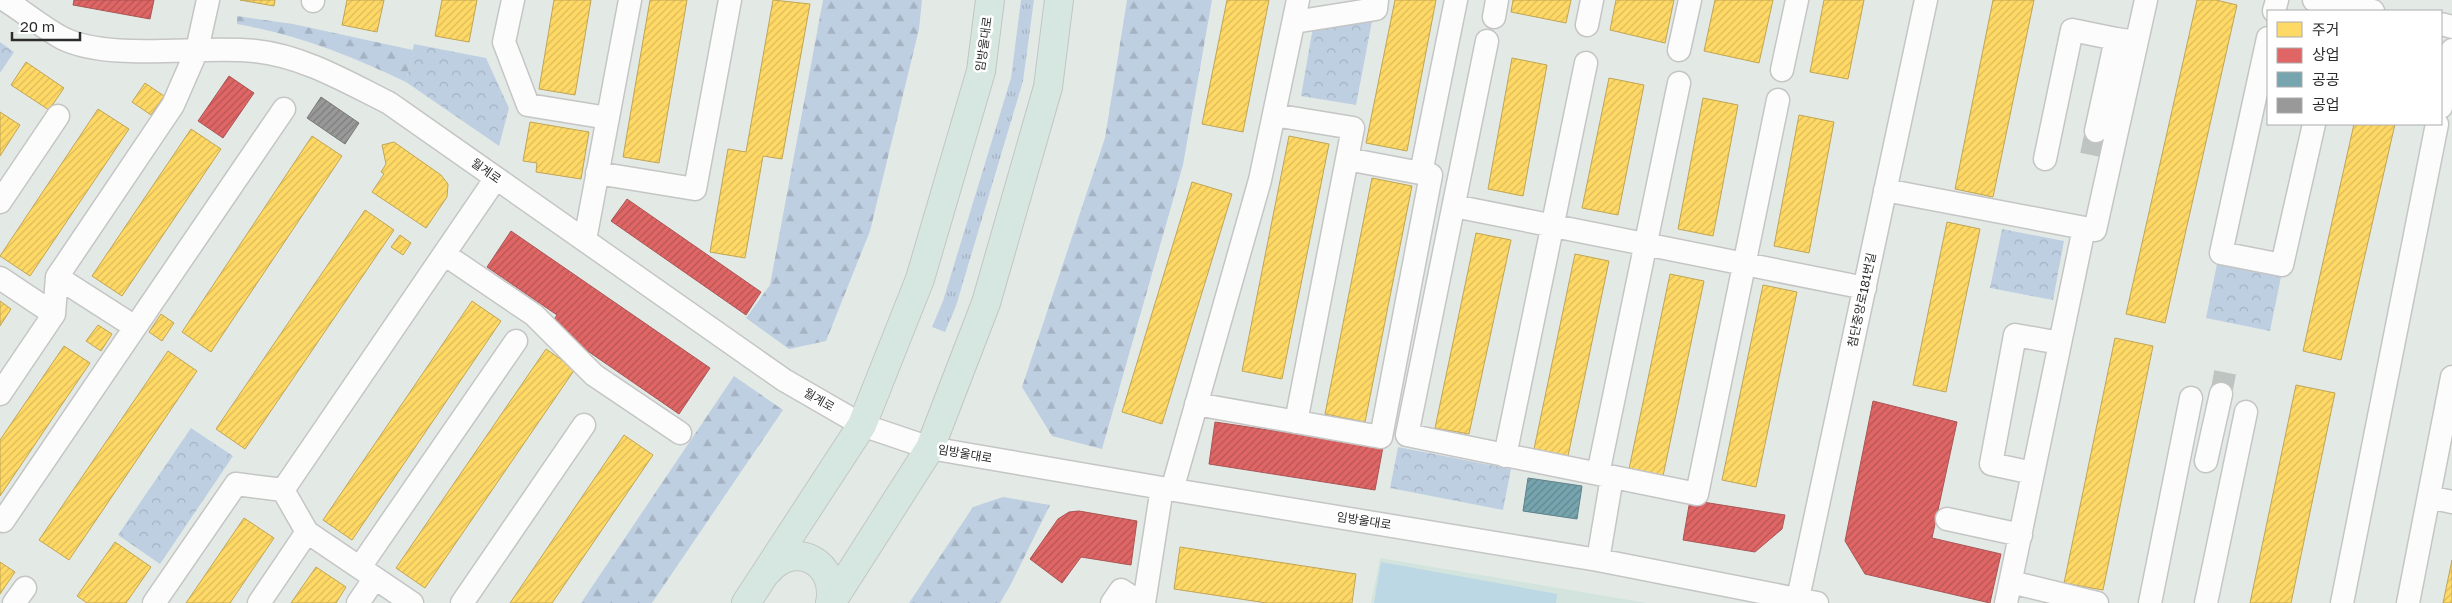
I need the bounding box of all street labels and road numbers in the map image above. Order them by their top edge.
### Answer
street label: 임방울대로 [972,16,995,72]
street label: 월계로 [468,155,504,186]
street label: 첨단중앙로181번길 [1844,251,1879,349]
street label: 월계로 [801,385,837,414]
street label: 임방울대로 [937,441,994,466]
street label: 임방울대로 [1336,509,1393,532]

